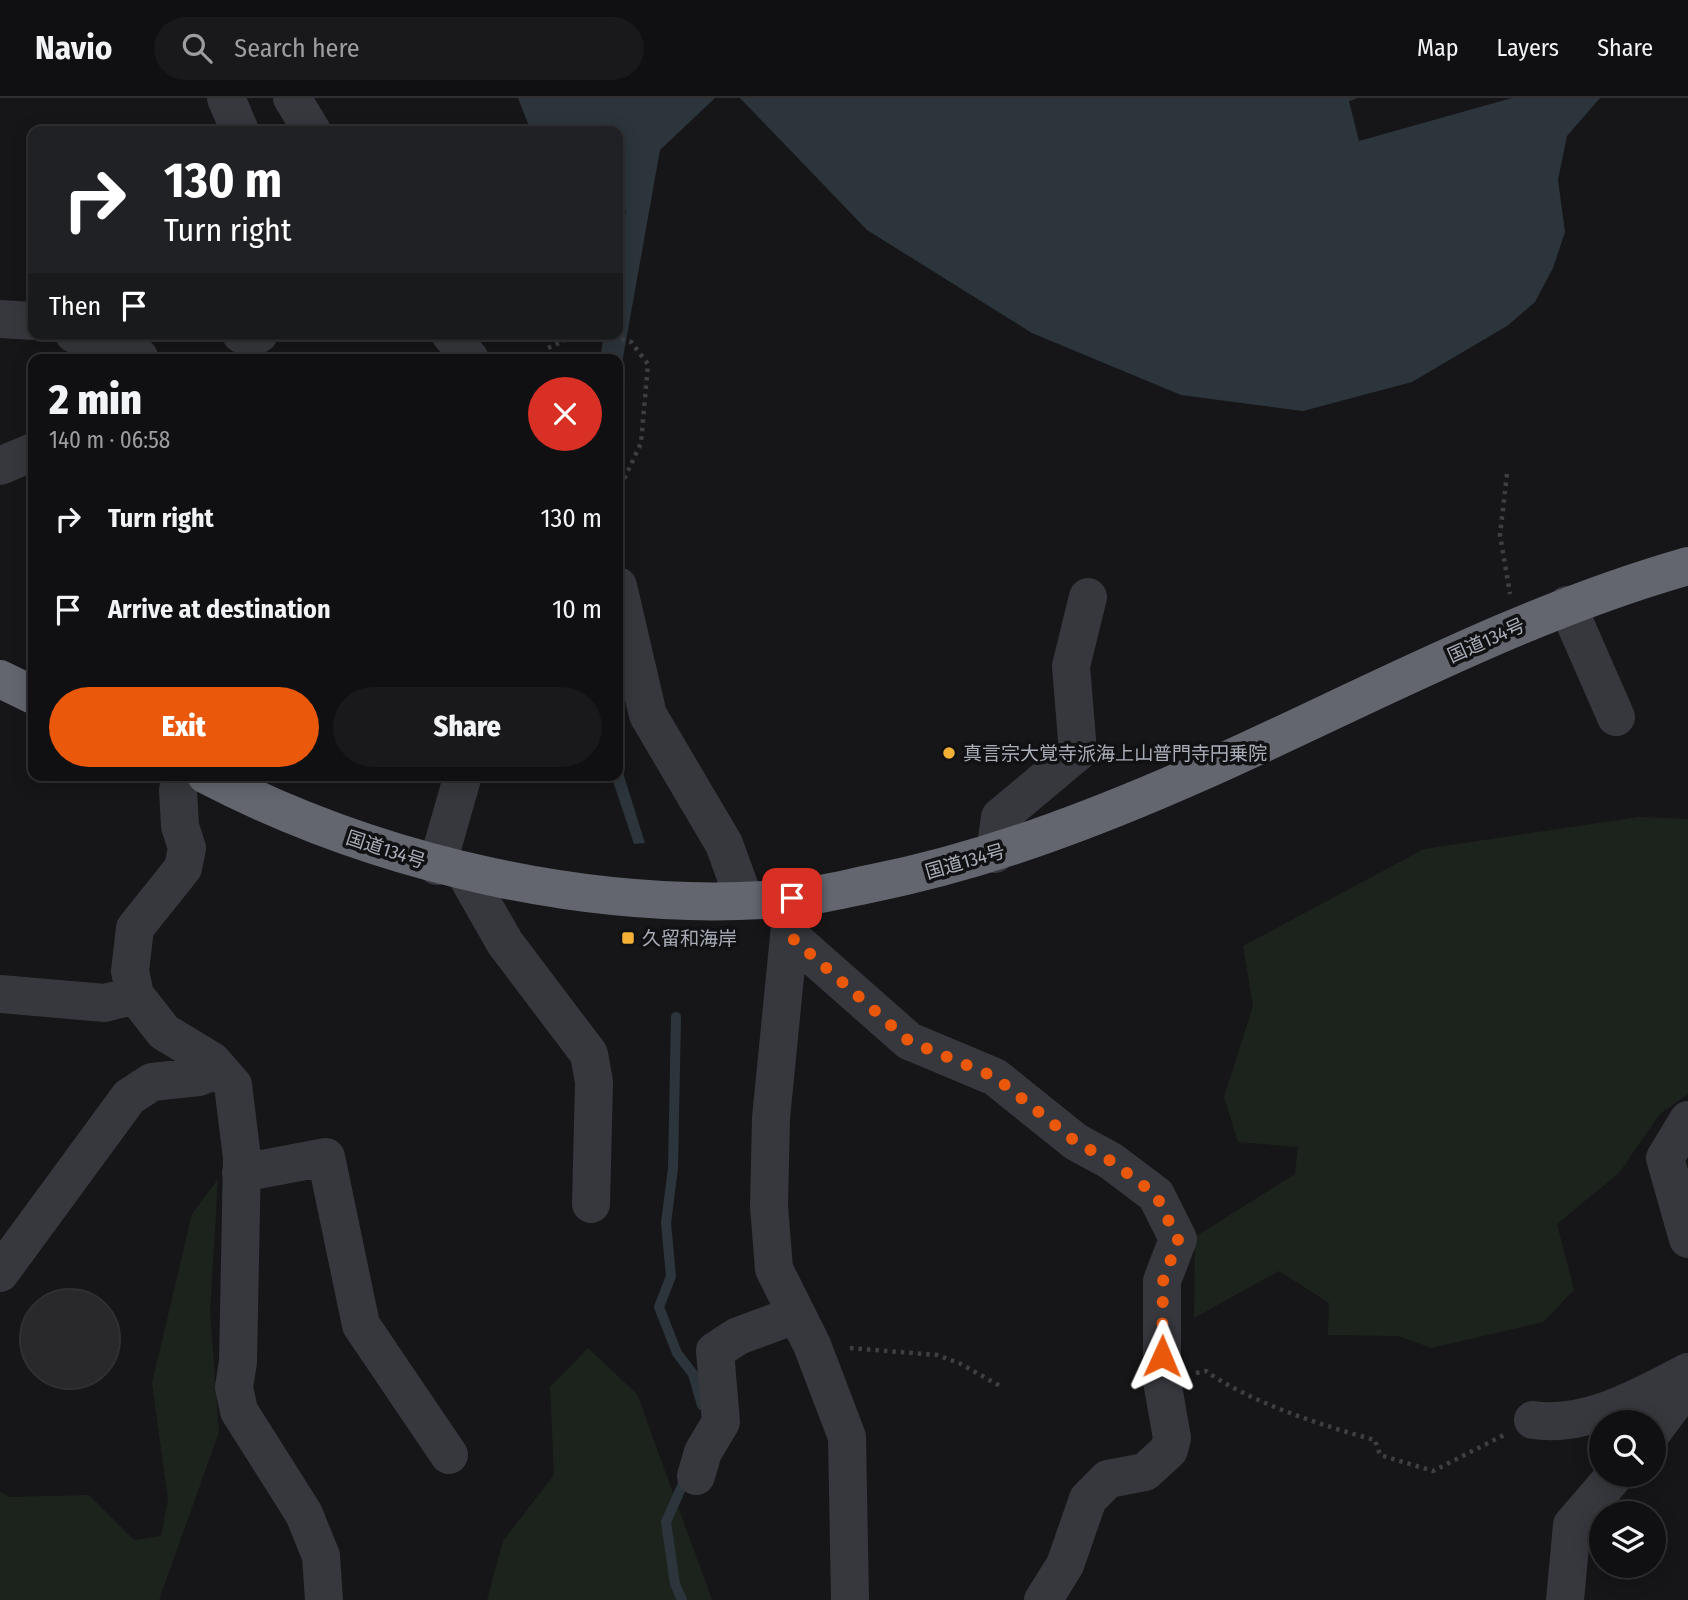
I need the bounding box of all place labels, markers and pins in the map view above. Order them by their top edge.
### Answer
place label: 真言宗大覚寺派海上山普門寺円乗院 [963,742,1267,765]
marker: 真言宗大覚寺派海上山普門寺円乗院 [941,745,957,761]
pin [762,868,822,928]
place label: 久留和海岸 [642,927,737,950]
marker: 久留和海岸 [620,930,636,946]

